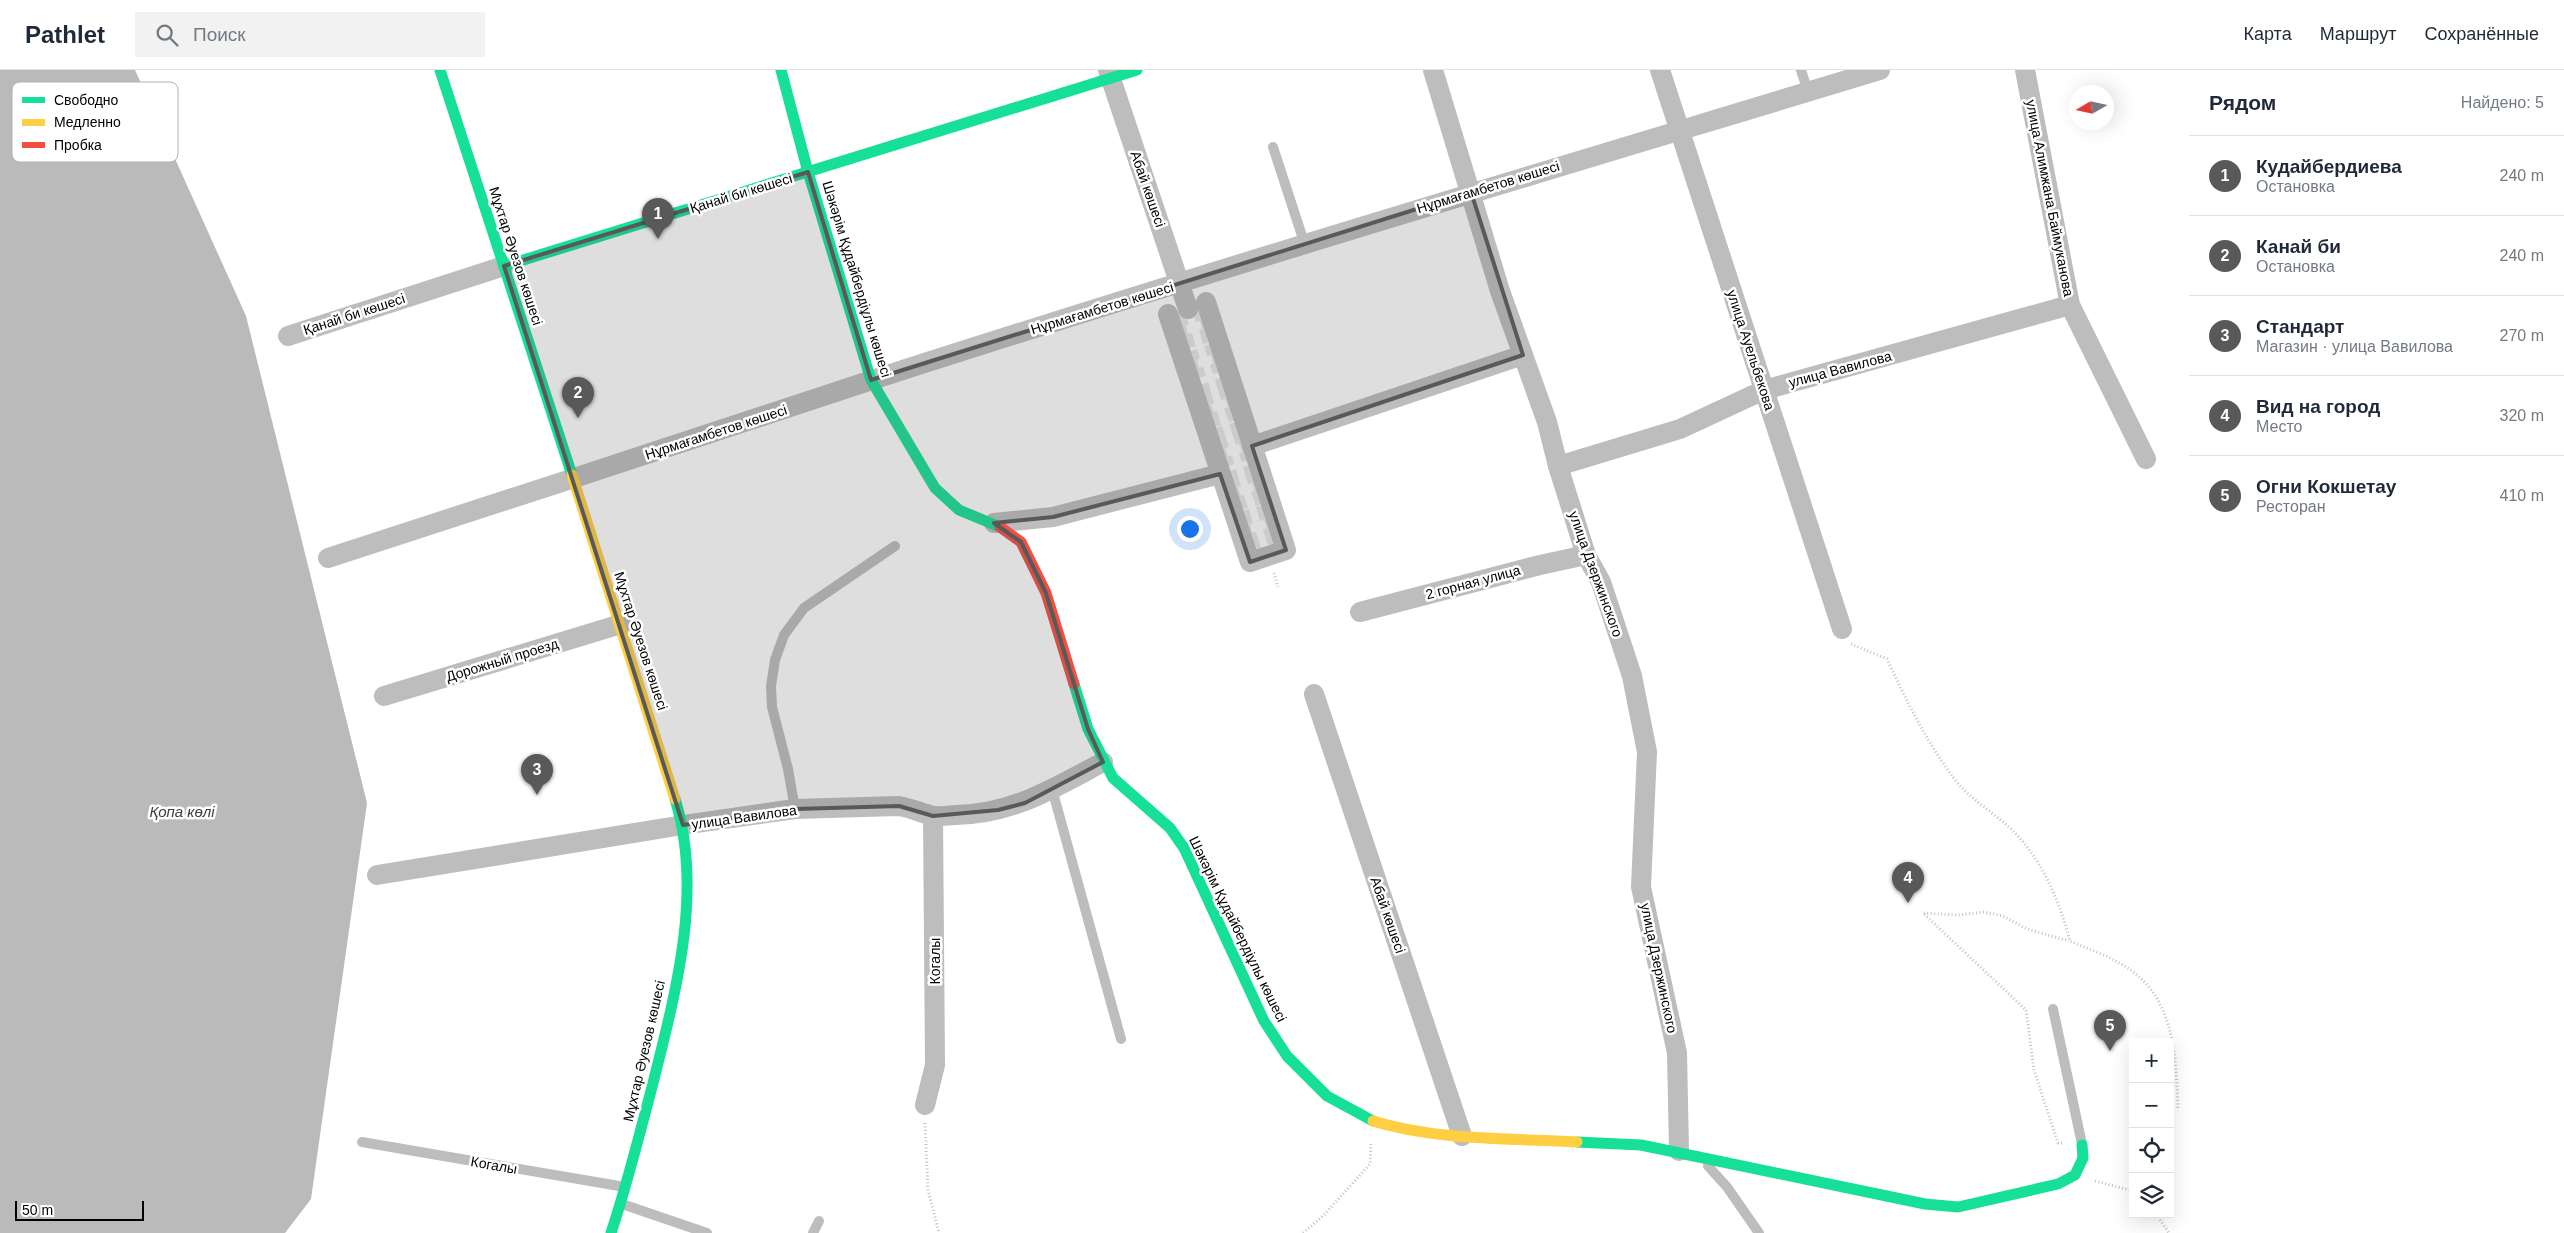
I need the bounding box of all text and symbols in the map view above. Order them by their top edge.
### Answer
search box [135,12,485,57]
text: Pathlet [25,21,105,48]
icon: search [153,21,181,49]
text: Поиск [193,24,246,45]
text: Карта [2244,24,2292,44]
text: Маршрут [2320,24,2396,44]
text: Сохранённые [2424,24,2539,44]
legend [12,82,178,162]
north arrow [2069,85,2114,130]
text: Рядом [2209,91,2276,114]
text: Свободно [54,92,119,108]
text: Найдено: 5 [2461,94,2544,111]
street label: улица Алимжана Баймуканова [2023,98,2077,298]
text: Медленно [54,114,121,130]
text: Пробка [54,137,102,153]
street label: Абай көшесі [1127,149,1169,229]
text: Кудайбердиева [2256,156,2402,177]
street label: Нұрмағамбетов көшесі [1415,158,1561,216]
text: 1 [2221,167,2229,184]
text: 240 m [2500,167,2544,184]
street label: Қанай би көшесі [688,170,794,216]
text: Остановка [2256,178,2335,195]
street label: Шәкәрім Құдайбердіұлы көшесі [819,179,895,379]
street label: Мұхтар Әуезов көшесі [486,185,546,327]
pin: 1 [642,198,674,239]
text: Канай би [2256,236,2341,257]
text: 2 [2221,247,2229,264]
text: 240 m [2500,247,2544,264]
text: Остановка [2256,258,2335,275]
street label: Нұрмағамбетов көшесі [1029,279,1175,337]
street label: улица Ауельбекова [1724,288,1778,413]
street label: Қанай би көшесі [301,290,407,338]
text: Стандарт [2256,316,2344,337]
text: 3 [2221,327,2229,344]
text: 270 m [2500,327,2544,344]
text: Магазин · улица Вавилова [2256,338,2453,355]
street label: улица Вавилова [1787,348,1893,390]
pin: 2 [562,377,594,418]
text: Вид на город [2256,396,2380,417]
street label: Нұрмағамбетов көшесі [643,401,789,463]
text: 4 [2221,407,2229,424]
text: 320 m [2500,407,2544,424]
text: Место [2256,418,2302,435]
text: Огни Кокшетау [2256,476,2396,497]
text: 5 [2221,487,2229,504]
text: 410 m [2500,487,2544,504]
text: Ресторан [2256,498,2326,515]
street label: улица Дзержинского [1566,509,1626,639]
your location [1177,516,1203,542]
street label: 2 горная улица [1424,562,1522,602]
street label: Мұхтар Әуезов көшесі [611,570,671,712]
street label: Дорожный проезд [444,635,560,685]
pin: 3 [521,754,553,795]
street label: улица Вавилова [690,802,798,832]
water label: Қопа көлі [149,803,215,820]
street label: Шәкәрім Құдайбердіұлы көшесі [1186,834,1290,1024]
pin: 4 [1892,862,1924,903]
street label: Абай көшесі [1367,875,1409,955]
street label: улица Дзержинского [1637,901,1681,1035]
street label: Когалы [927,938,943,984]
street label: Мұхтар Әуезов көшесі [620,979,668,1123]
pin: 5 [2094,1010,2126,1051]
map controls [2129,1038,2174,1218]
button: + [2129,1038,2174,1083]
button: − [2129,1083,2174,1128]
button: locate [2129,1128,2174,1173]
street label: Когалы [470,1153,518,1177]
button: layers [2129,1173,2174,1218]
scale bar [15,1198,144,1221]
text: 50 m [22,1202,53,1218]

